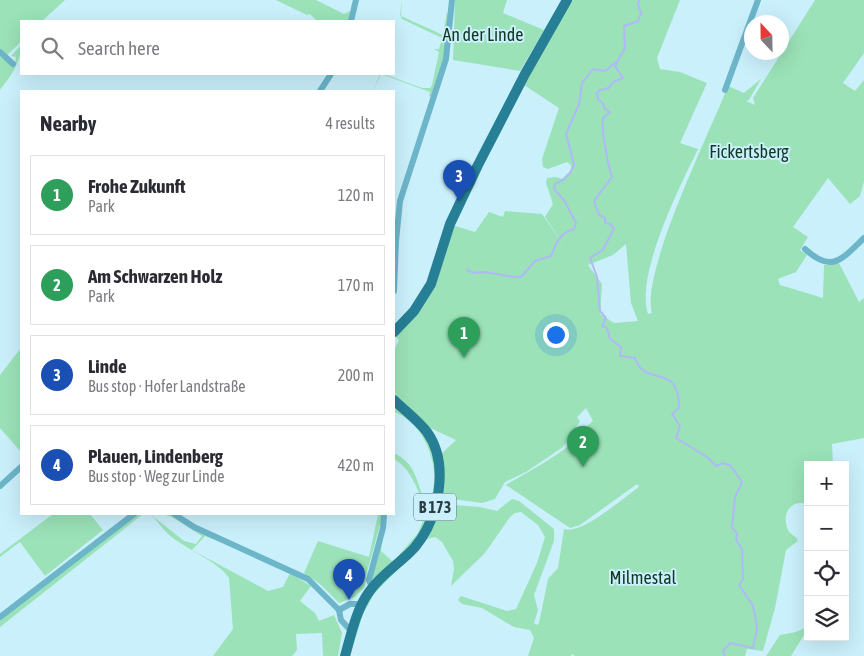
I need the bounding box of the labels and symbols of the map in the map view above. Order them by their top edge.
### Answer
north arrow [744,15,789,60]
park label: An der Linde [442,24,524,45]
park label: Fickertsberg [709,141,789,162]
pin: 3 [443,160,475,201]
pin: 1 [448,317,480,358]
your location [543,322,569,348]
pin: 2 [567,426,599,467]
road number: B 173 [414,494,456,520]
pin: 4 [333,559,365,600]
park label: Milmestal [610,567,677,588]

